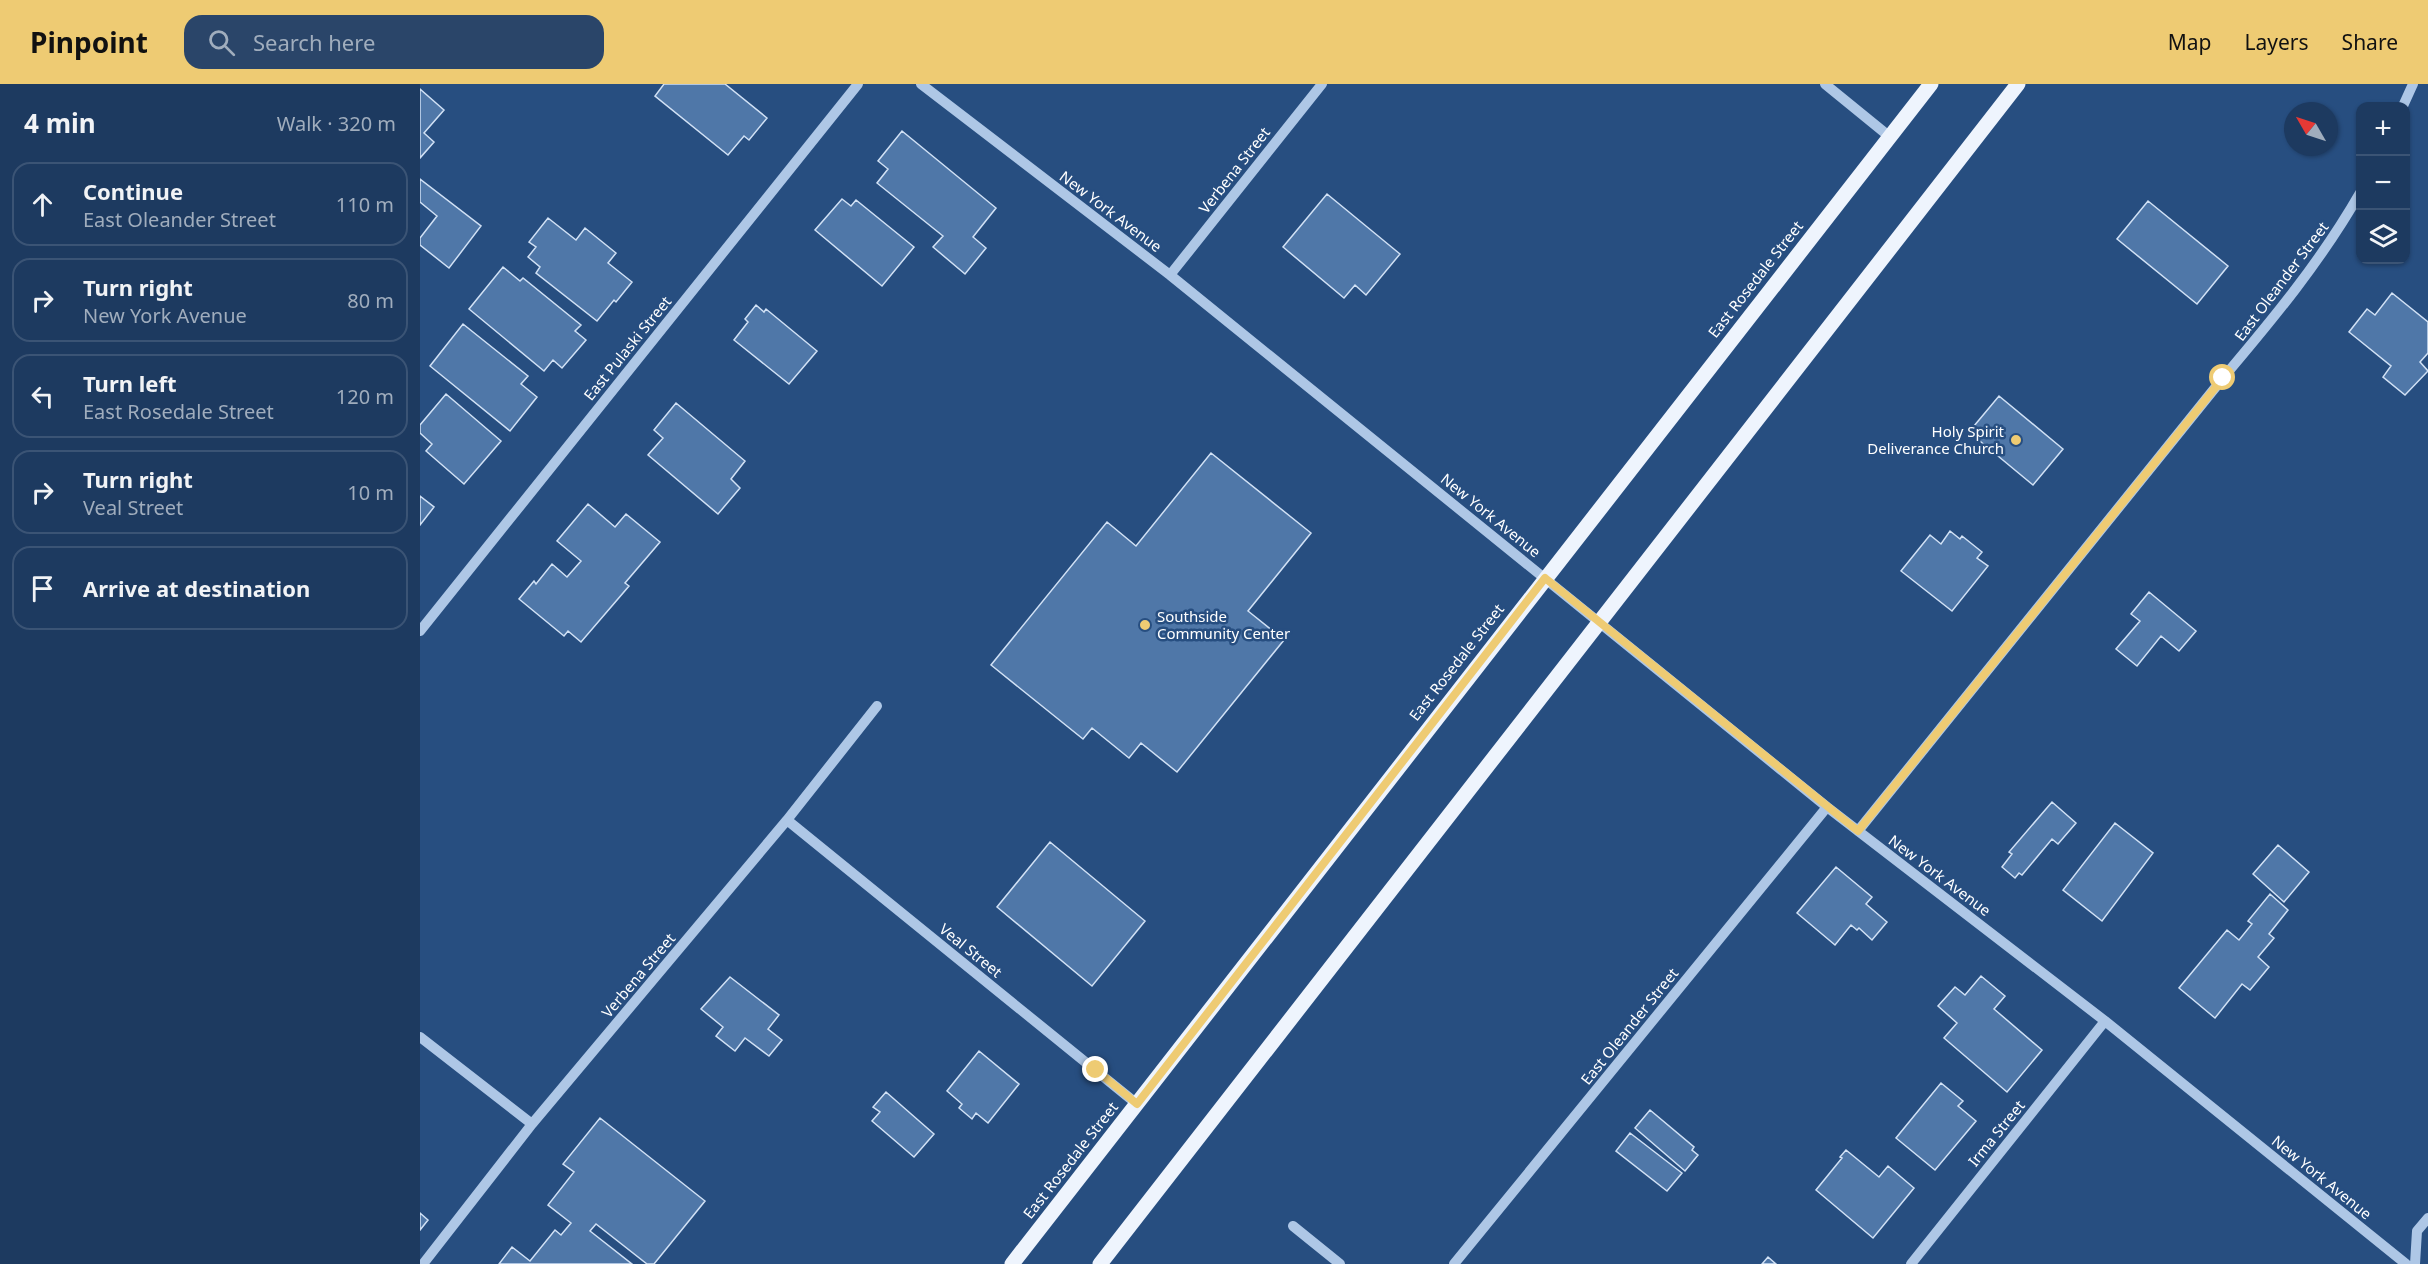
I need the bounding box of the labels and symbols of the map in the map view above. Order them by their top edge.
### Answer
north arrow [2284,102,2338,156]
street label: Verbena Street [1194,122,1274,217]
street label: New York Avenue [1056,166,1166,256]
street label: East Rosedale Street [1703,216,1807,342]
street label: East Oleander Street [2229,217,2333,345]
street label: East Pulaski Street [579,291,676,404]
route start [2209,364,2235,390]
place label: Holy Spirit Deliverance Church [1867,421,2005,458]
marker: Holy Spirit Deliverance Church [2009,433,2023,447]
street label: New York Avenue [1437,469,1545,561]
street label: East Rosedale Street [1404,599,1508,725]
place label: Southside Community Center [1157,606,1290,643]
marker: Southside Community Center [1138,618,1152,632]
street label: New York Avenue [1885,830,1995,920]
street label: Veal Street [935,919,1007,982]
street label: Verbena Street [597,928,680,1021]
street label: East Oleander Street [1576,963,1683,1089]
route end [1082,1056,1108,1082]
street label: Irma Street [1963,1095,2029,1170]
street label: East Rosedale Street [1018,1097,1122,1223]
street label: New York Avenue [2268,1131,2376,1223]

